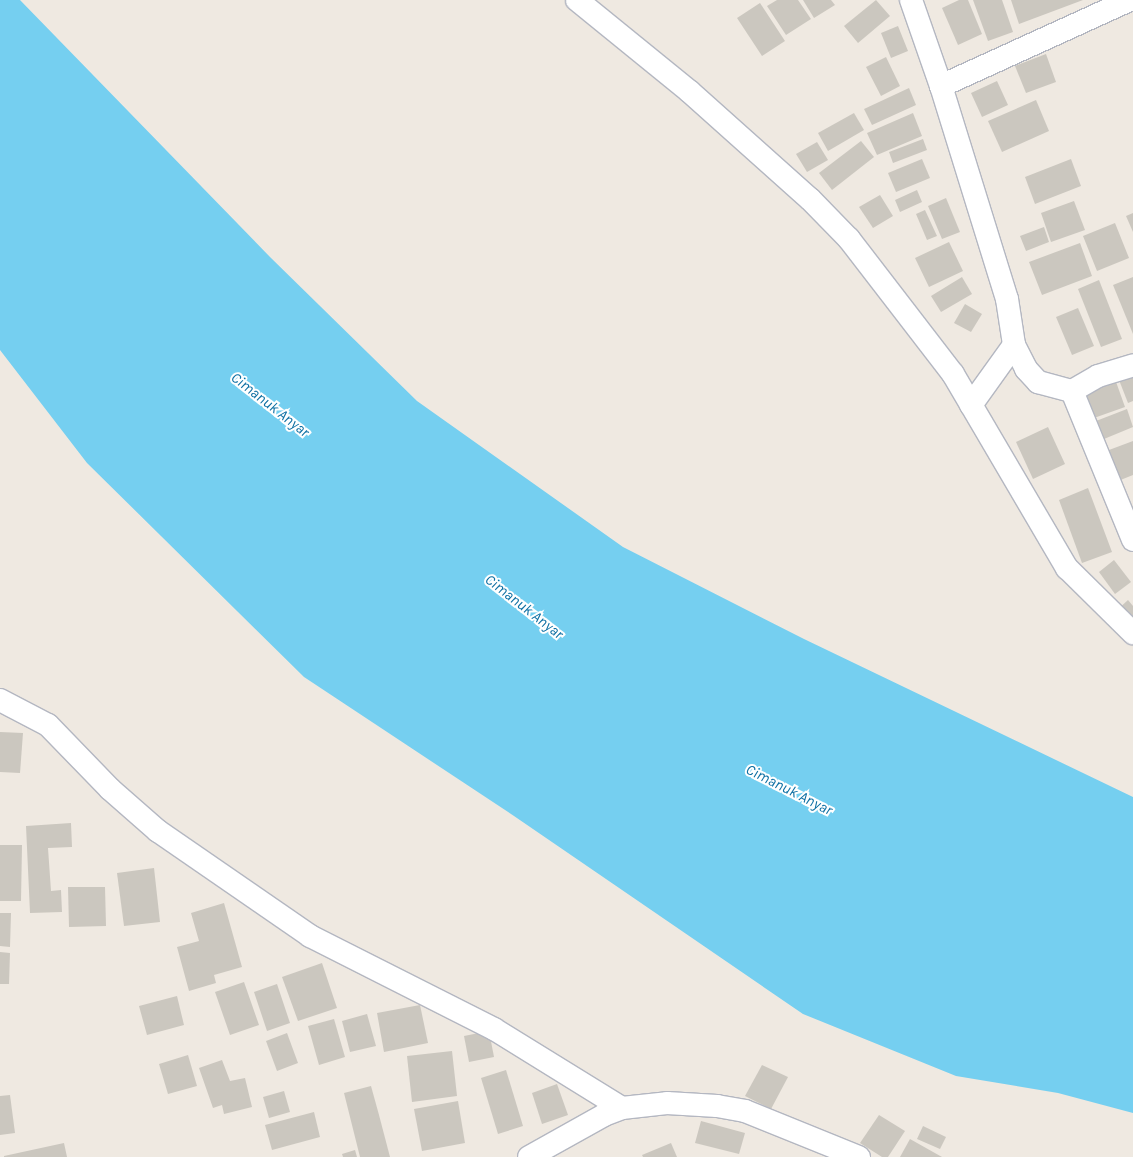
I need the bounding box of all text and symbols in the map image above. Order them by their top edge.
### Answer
water label: Cimanuk Anyar [227,369,313,441]
water label: Cimanuk Anyar [481,571,567,643]
water label: Cimanuk Anyar [743,760,835,820]

